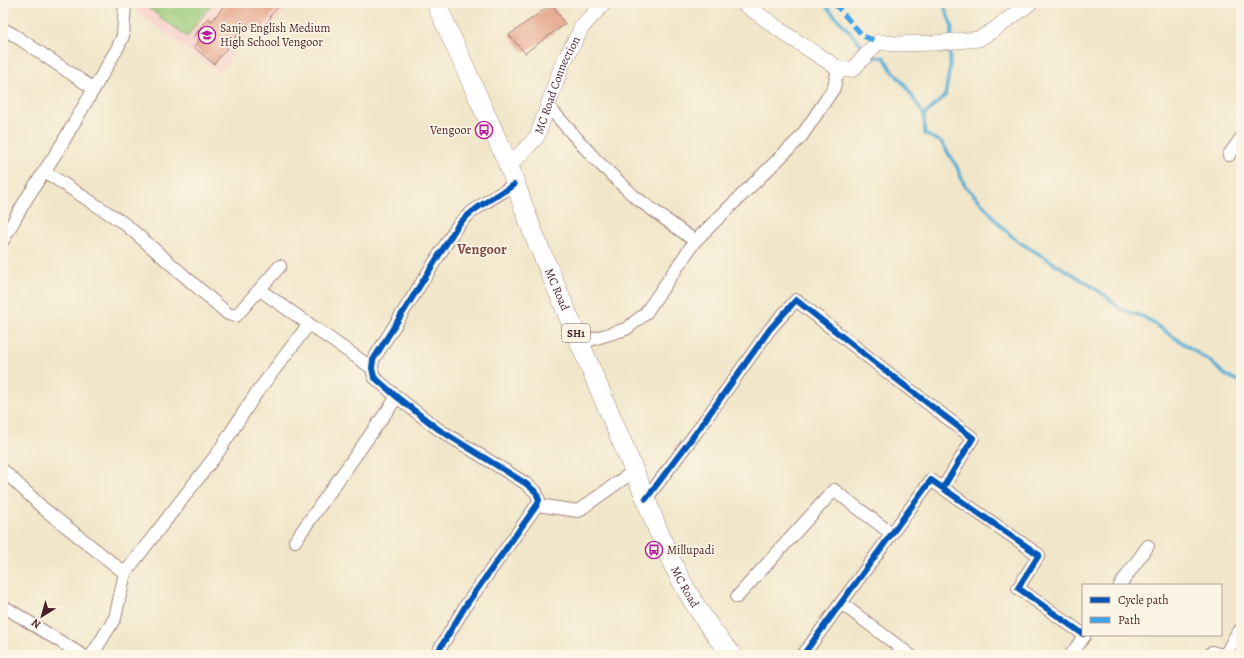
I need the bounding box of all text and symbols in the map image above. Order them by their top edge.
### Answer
place label: Sanjo English Medium High School Vengoor [220,20,331,50]
school or university icon: Sanjo English Medium High School Vengoor [197,25,217,45]
street label: MC Road Connection [531,33,584,136]
bus stop icon: Vengoor [474,120,494,140]
place label: Vengoor [429,122,471,138]
district label: Vengoor [456,240,507,259]
street label: MC Road [541,265,573,314]
road number: SH1 [562,324,590,342]
bus stop icon: Millupadi [644,540,664,560]
place label: Millupadi [667,542,715,558]
street label: MC Road [667,563,703,611]
legend [1082,584,1222,636]
text: Cycle path [1118,592,1169,608]
north arrow [22,596,62,636]
text: Path [1118,612,1141,628]
text: N [29,615,44,632]

